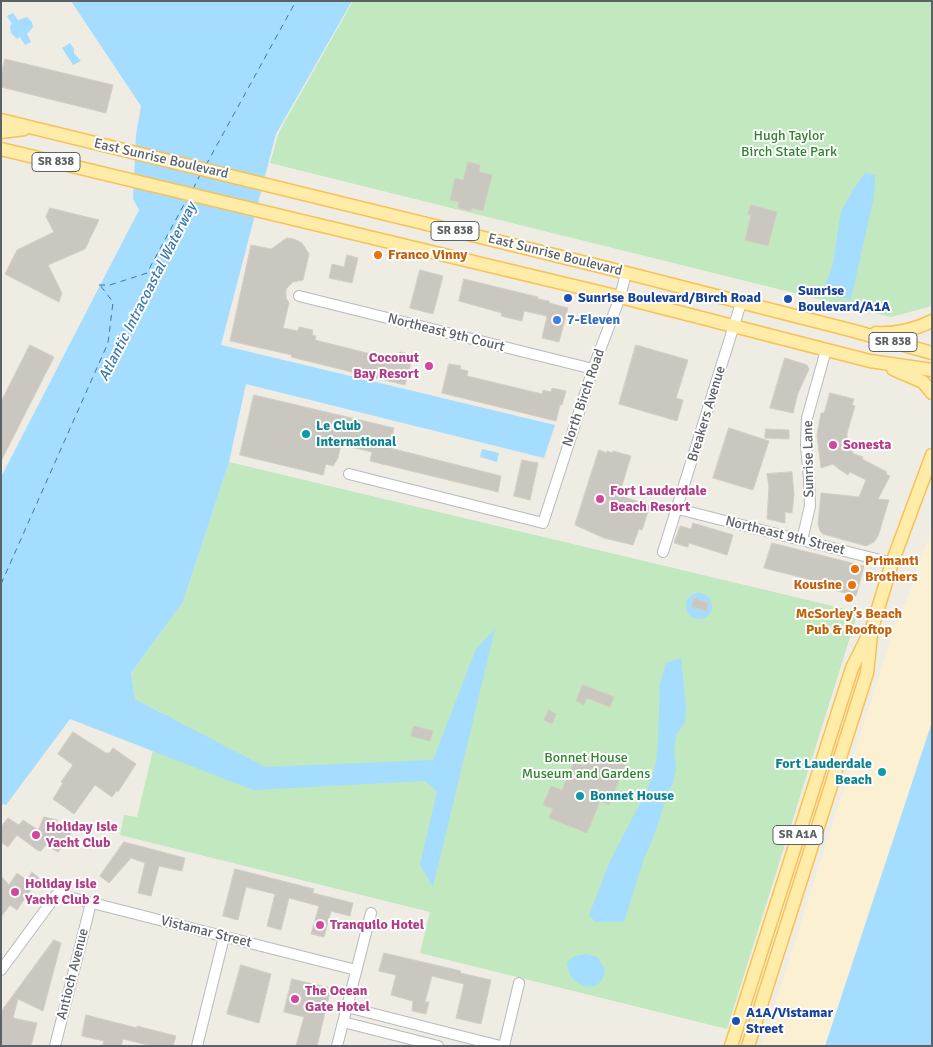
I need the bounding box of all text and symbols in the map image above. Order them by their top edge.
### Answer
park label: Hugh Taylor Birch State Park [741,128,837,160]
street label: East Sunrise Boulevard [92,135,230,183]
road number: SR 838 [32,152,80,172]
water label: Atlantic Intracoastal Waterway [95,200,201,384]
road number: SR 838 [431,222,479,240]
street label: East Sunrise Boulevard [486,230,624,280]
place label: Franco Vinny [388,247,467,263]
marker: Franco Vinny [372,249,384,261]
place label: Sunrise Boulevard/A1A [798,283,890,316]
place label: Sunrise Boulevard/Birch Road [578,290,761,306]
marker: Sunrise Boulevard/Birch Road [562,292,574,304]
marker: Sunrise Boulevard/A1A [782,293,794,305]
street label: Northeast 9th Court [386,310,506,356]
place label: 7-Eleven [567,312,620,328]
marker: 7-Eleven [551,314,563,326]
road number: SR 838 [869,332,917,352]
street label: North Birch Road [559,347,609,449]
place label: Coconut Bay Resort [353,350,419,382]
marker: Coconut Bay Resort [423,360,435,372]
street label: Breakers Avenue [684,364,730,464]
place label: Le Club International [316,418,396,451]
street label: Sunrise Lane [800,420,818,498]
marker: Le Club International [300,428,312,440]
place label: Sonesta [843,437,891,453]
marker: Sonesta [827,439,839,451]
place label: Fort Lauderdale Beach Resort [610,483,707,516]
marker: Fort Lauderdale Beach Resort [594,493,606,505]
street label: Northeast 9th Street [723,513,847,559]
place label: Primanti Brothers [865,553,919,586]
marker: Primanti Brothers [849,563,861,575]
place label: Kousine [793,577,842,593]
marker: Kousine [846,579,858,591]
marker: McSorley’s Beach Pub & Rooftop [843,592,855,604]
place label: McSorley’s Beach Pub & Rooftop [796,606,902,638]
park label: Bonnet House Museum and Gardens [522,750,650,782]
place label: Fort Lauderdale Beach [775,756,872,789]
marker: Fort Lauderdale Beach [876,766,888,778]
place label: Bonnet House [590,788,674,804]
marker: Bonnet House [574,790,586,802]
place label: Holiday Isle Yacht Club [46,819,118,852]
road number: SR A1A [773,826,823,844]
marker: Holiday Isle Yacht Club [30,829,42,841]
place label: Holiday Isle Yacht Club 2 [25,876,100,909]
marker: Holiday Isle Yacht Club 2 [9,886,21,898]
street label: Vistamar Street [159,913,253,951]
place label: Tranquilo Hotel [330,917,424,933]
marker: Tranquilo Hotel [314,919,326,931]
street label: Antioch Avenue [54,927,92,1021]
place label: The Ocean Gate Hotel [305,983,370,1016]
marker: The Ocean Gate Hotel [289,993,301,1005]
place label: A1A/Vistamar Street [746,1005,833,1038]
marker: A1A/Vistamar Street [730,1015,742,1027]

